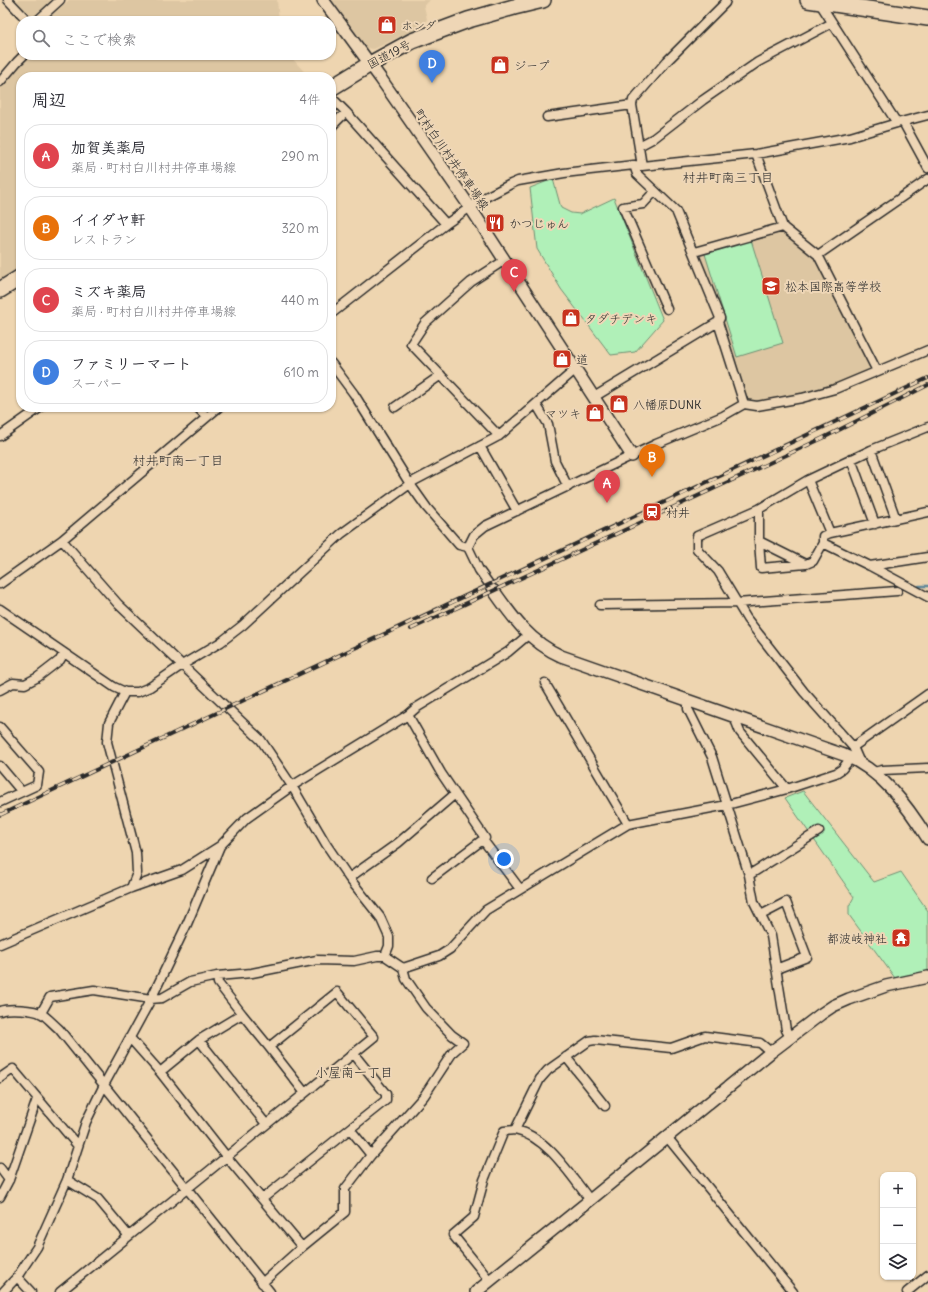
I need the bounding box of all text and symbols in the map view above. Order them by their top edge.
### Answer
shop icon: ホンダ [376,14,398,36]
search box [16,16,336,60]
place label: ホンダ [401,18,437,33]
icon: search [30,27,52,49]
text: ここで検索 [62,30,137,49]
street label: 国道19号 [364,36,414,72]
pin: D [419,50,445,83]
shop icon: ジープ [489,54,511,76]
place label: ジープ [514,58,550,73]
text: 周辺 [32,89,66,111]
text: 4件 [299,91,320,108]
street label: 町村白川村井停車場線 [411,106,493,212]
text: 加賀美薬局 [71,138,146,157]
text: A [42,148,50,165]
text: 290 m [281,148,319,165]
text: 薬局 · 町村白川村井停車場線 [71,159,236,176]
district label: 村井町南三丁目 [682,169,774,186]
text: イイダヤ軒 [71,210,145,229]
restaurant icon: かつじゅん [484,212,506,234]
place label: かつじゅん [509,216,569,231]
text: B [42,220,50,237]
text: 320 m [281,220,319,237]
text: レストラン [71,231,137,248]
pin: C [501,259,527,292]
school or university icon: 松本国際高等学校 [760,275,782,297]
place label: 松本国際高等学校 [785,279,881,294]
text: ミズキ薬局 [71,282,147,301]
text: C [42,292,50,309]
text: 440 m [281,292,319,309]
text: 薬局 · 町村白川村井停車場線 [71,303,236,320]
shop icon: タダチデンキ [560,307,582,329]
place label: タダチデンキ [585,311,657,326]
shop icon: 道 [551,348,573,370]
place label: 道 [576,352,588,367]
text: ファミリーマート [71,354,192,373]
text: D [41,364,51,381]
text: 610 m [283,364,319,381]
text: スーパー [71,375,122,392]
shop icon: 八幡原DUNK [608,393,630,415]
place label: 八幡原DUNK [633,397,702,412]
shop icon: マツキ [584,402,606,424]
place label: マツキ [545,406,581,421]
pin: B [639,444,665,477]
district label: 村井町南一丁目 [132,452,224,469]
pin: A [594,470,620,503]
station icon: 村井 [641,501,663,523]
place label: 村井 [666,505,690,520]
your location [494,849,514,869]
temple icon: 都波岐神社 [890,927,912,949]
place label: 都波岐神社 [827,931,887,946]
district label: 小屋南一丁目 [315,1064,393,1081]
map controls [880,1172,916,1280]
button: + [880,1172,916,1208]
button: − [880,1208,916,1244]
button: layers [880,1244,916,1280]

